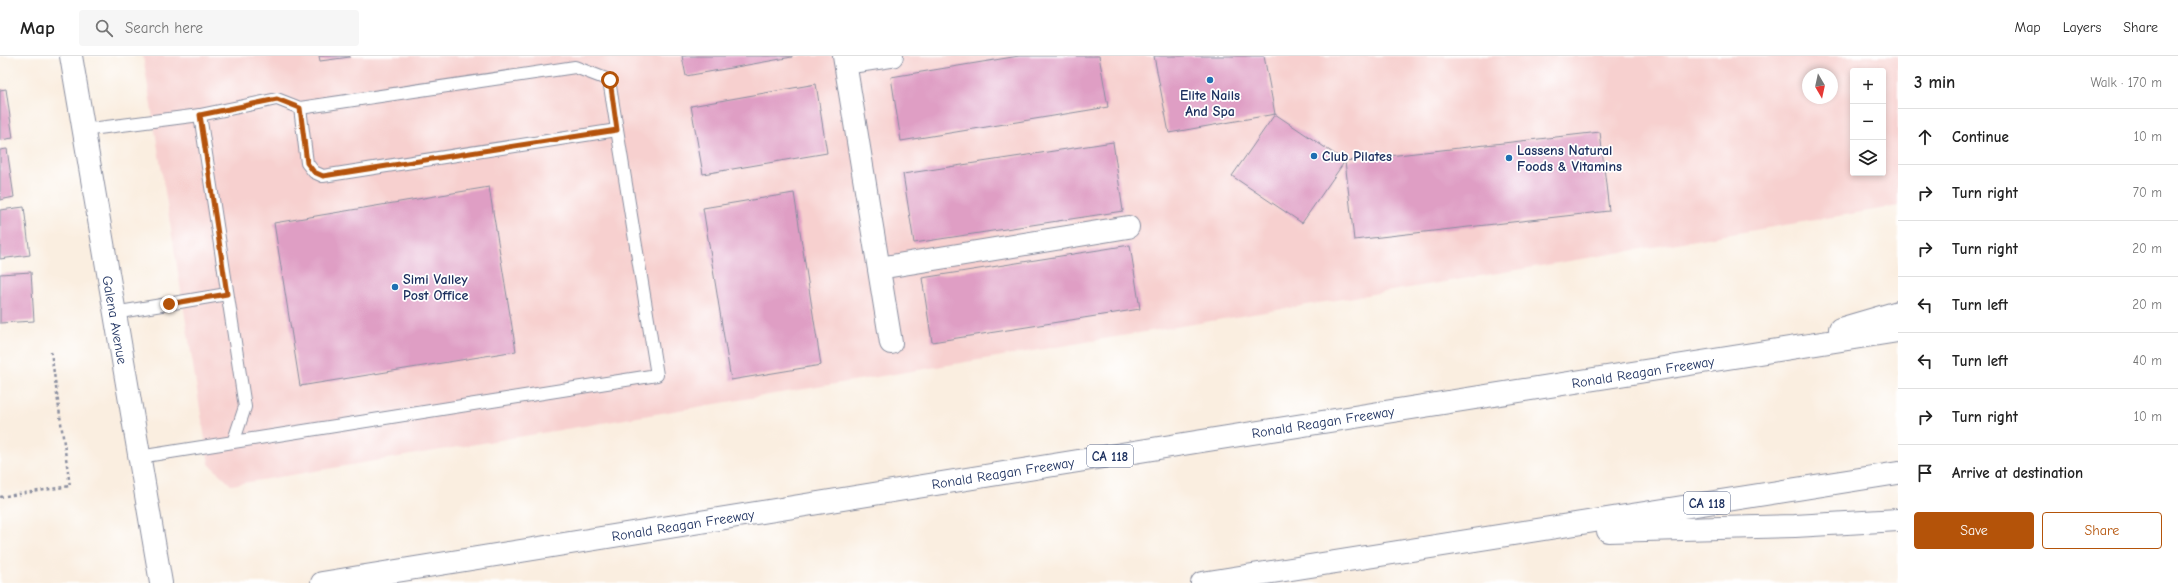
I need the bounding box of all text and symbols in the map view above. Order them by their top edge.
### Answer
search box [79,10,359,46]
text: Map [20,17,55,39]
icon: search [93,17,115,39]
text: Search here [125,19,203,37]
text: Map [2014,19,2041,36]
text: Layers [2063,19,2101,36]
text: Share [2123,19,2158,36]
north arrow [1802,68,1838,104]
map controls [1850,68,1886,176]
button: + [1850,68,1886,104]
route start [601,71,619,89]
text: 3 min [1914,73,1955,92]
marker: Elite Nails And Spa [1205,75,1215,85]
text: Walk · 170 m [2090,75,2162,90]
place label: Elite Nails And Spa [1180,87,1240,120]
button: − [1850,104,1886,140]
icon: ahead [1914,126,1936,148]
text: Continue [1952,128,2009,146]
text: 10 m [2134,129,2162,144]
button: layers [1850,140,1886,176]
place label: Lassens Natural Foods & Vitamins [1517,142,1622,175]
place label: Club Pilates [1322,148,1392,165]
marker: Club Pilates [1309,151,1319,161]
marker: Lassens Natural Foods & Vitamins [1504,153,1514,163]
icon: right [1914,182,1936,204]
text: Turn right [1952,184,2018,202]
text: 70 m [2133,185,2162,200]
icon: right [1914,238,1936,260]
text: Turn right [1952,240,2018,258]
text: 20 m [2132,241,2162,256]
place label: Simi Valley Post Office [403,271,468,304]
street label: Galena Avenue [98,274,131,366]
marker: Simi Valley Post Office [390,282,400,292]
icon: left [1914,294,1936,316]
route end [160,295,178,313]
text: Turn left [1952,296,2008,314]
text: 20 m [2132,297,2162,312]
icon: left [1914,350,1936,372]
text: Turn left [1952,352,2008,370]
street label: Ronald Reagan Freeway [1571,353,1716,392]
text: 40 m [2133,353,2162,368]
street label: Ronald Reagan Freeway [1251,403,1396,442]
icon: right [1914,406,1936,428]
text: Turn right [1952,408,2018,426]
text: 10 m [2134,409,2162,424]
road number: CA 118 [1087,445,1133,467]
street label: Ronald Reagan Freeway [931,454,1076,493]
icon: arrive [1914,462,1936,484]
text: Arrive at destination [1952,464,2083,482]
road number: CA 118 [1684,492,1730,514]
street label: Ronald Reagan Freeway [611,506,756,545]
button: Save [1914,512,2034,549]
button: Share [2042,512,2162,549]

